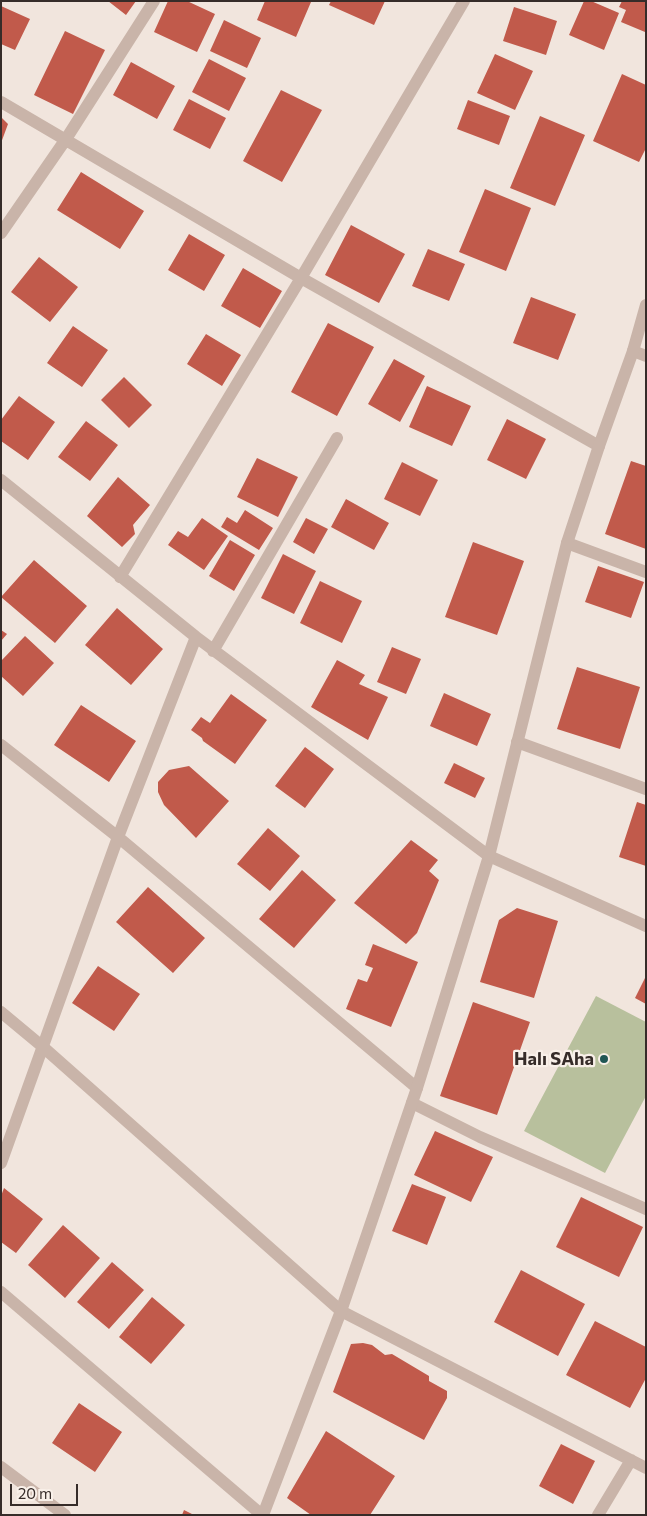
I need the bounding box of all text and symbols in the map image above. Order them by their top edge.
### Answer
place label: Halı SAha [514,1048,594,1070]
marker: Halı SAha [598,1053,610,1065]
scale bar [12,1474,80,1506]
text: 20 m [18,1484,52,1502]

